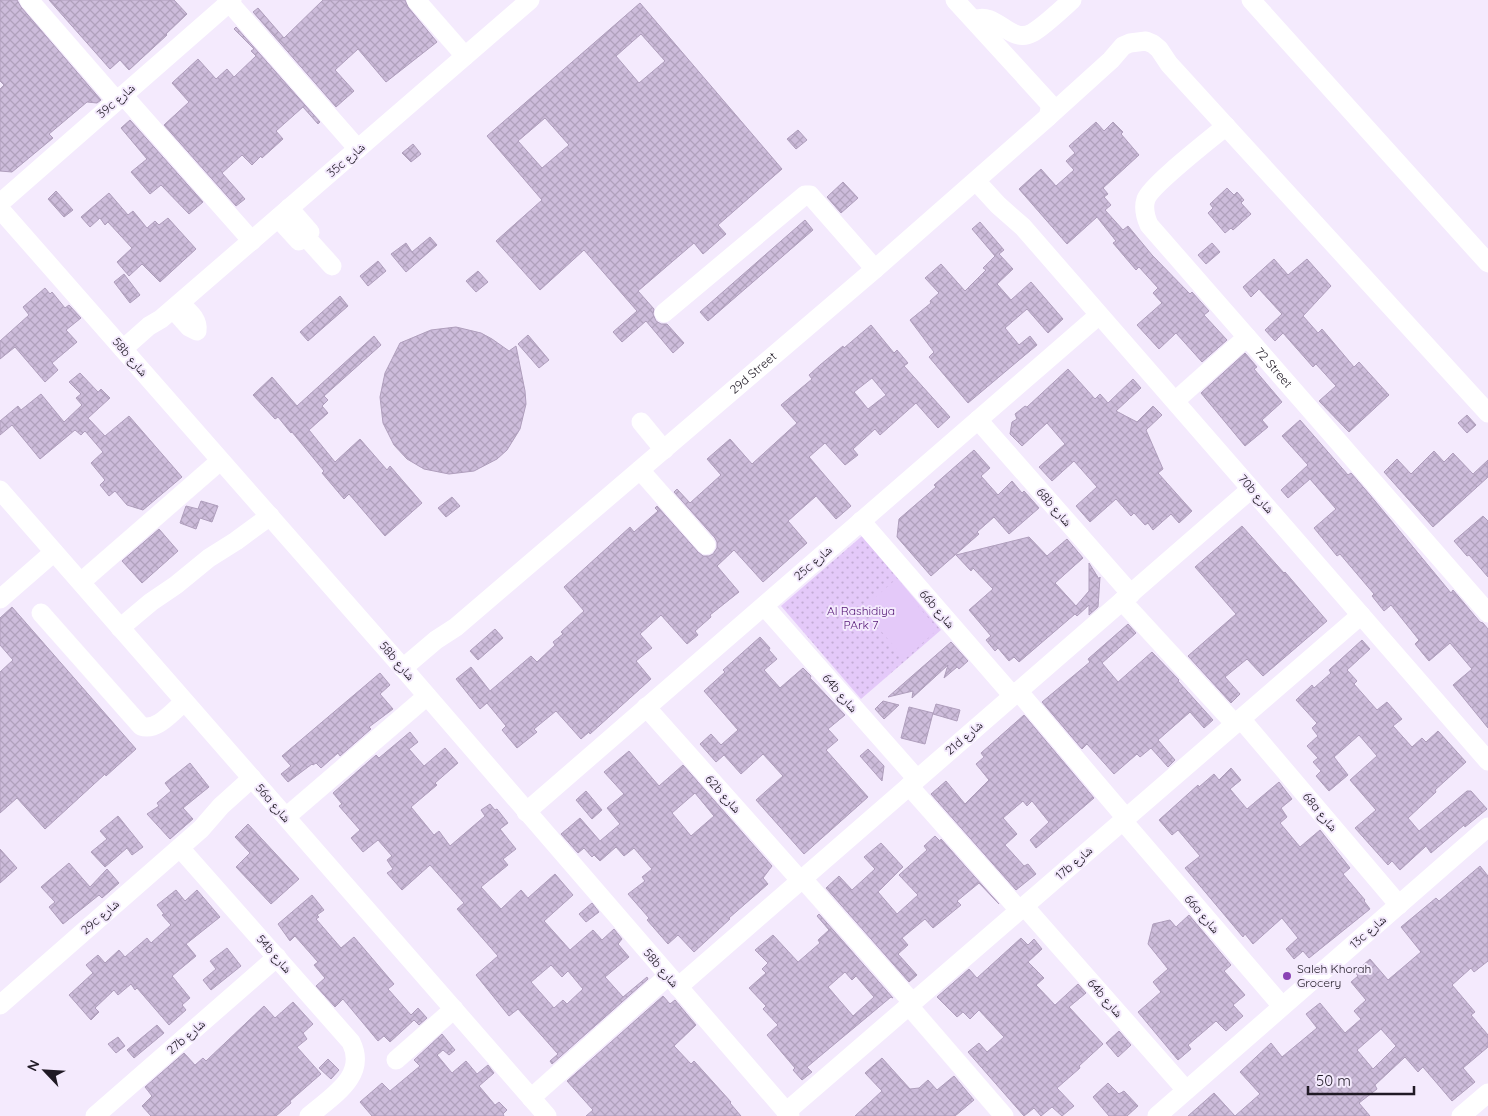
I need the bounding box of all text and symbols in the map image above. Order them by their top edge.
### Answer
street label: 39c شارع [94,80,138,122]
street label: 35c شارع [324,139,368,181]
street label: 58b شارع [109,334,151,380]
street label: 72 Street [1252,344,1296,391]
street label: 29d Street [726,349,779,397]
street label: 70b شارع [1235,471,1277,517]
street label: 68b شارع [1033,484,1075,530]
street label: 25c شارع [791,542,835,584]
street label: 66b شارع [916,586,958,632]
park label: Al Rashidiya PArk 7 [827,603,895,632]
street label: 58b شارع [376,638,418,684]
street label: 64b شارع [819,670,861,716]
street label: 21d شارع [942,717,986,759]
street label: 62b شارع [702,771,745,817]
street label: 56a شارع [252,780,294,826]
street label: 68a شارع [1299,789,1341,835]
street label: 17b شارع [1052,842,1096,883]
street label: 66a شارع [1181,891,1223,937]
street label: 29c شارع [78,896,123,938]
street label: 13c شارع [1347,912,1390,952]
street label: 54b شارع [253,931,295,977]
street label: 58b شارع [640,945,682,991]
place label: Saleh Khorah Grocery [1297,961,1371,990]
marker: Saleh Khorah Grocery [1281,970,1293,982]
street label: 64b شارع [1084,975,1126,1021]
street label: 27b شارع [163,1016,209,1058]
north arrow [20,1046,70,1096]
text: N [23,1057,44,1074]
scale bar [1308,1064,1414,1096]
text: 50 m [1316,1071,1351,1090]

